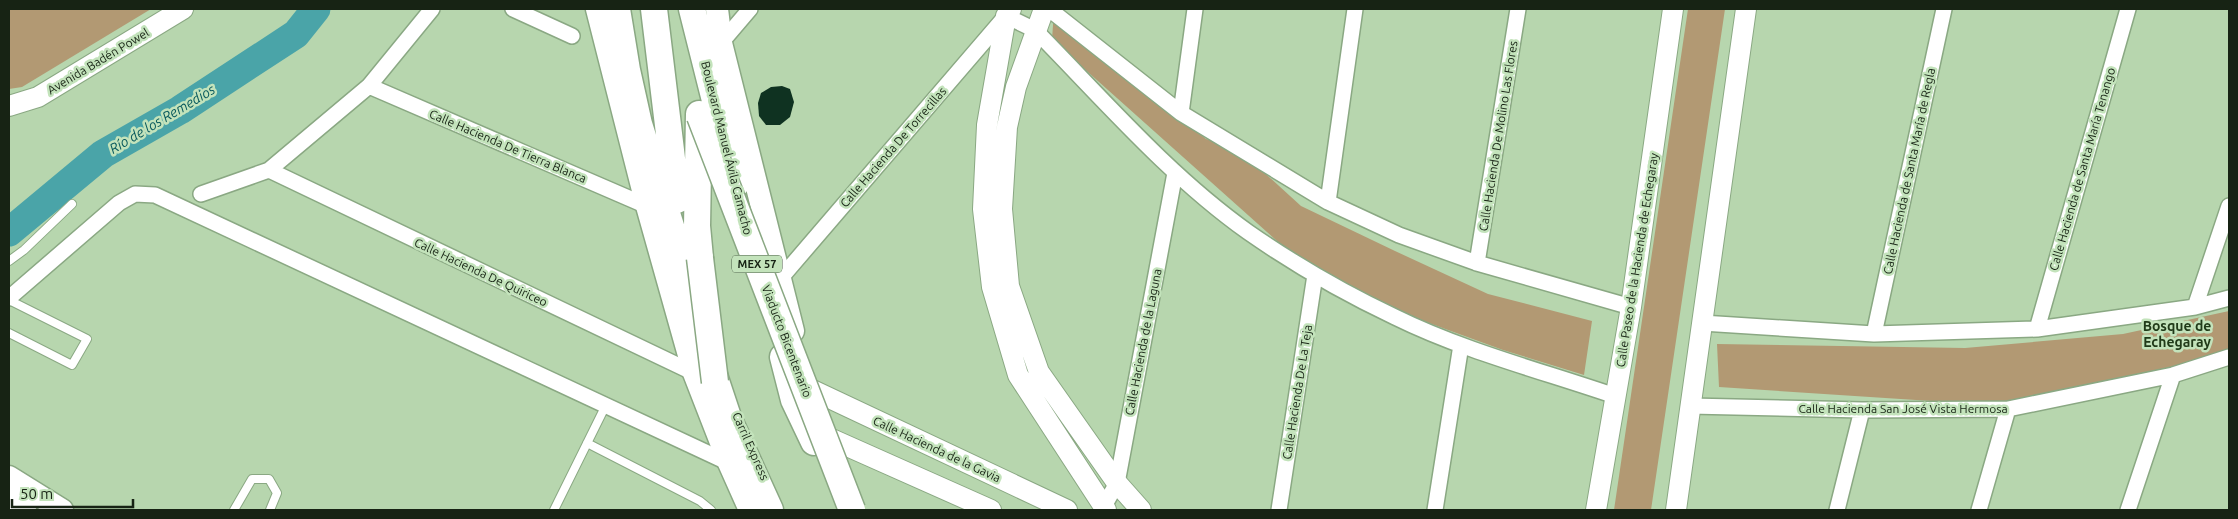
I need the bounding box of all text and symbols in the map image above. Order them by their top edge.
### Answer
street label: Avenida Badén Powel [45,26,151,96]
street label: Calle Hacienda De Molino Las Flores [1477,40,1519,232]
street label: Boulevard Manuel Ávila Camacho [699,60,755,236]
street label: Calle Hacienda de Santa María Tenango [2047,66,2117,272]
street label: Calle Hacienda de Santa María de Regla [1881,67,1937,275]
water label: Río de los Remedios [106,81,218,157]
street label: Calle Hacienda De Torrecillas [837,84,949,210]
street label: Calle Hacienda De Tierra Blanca [427,107,589,185]
street label: Calle Paseo de la Hacienda de Echegaray [1614,152,1660,368]
street label: Calle Hacienda De Quiriceo [412,235,550,309]
road number: MEX 57 [732,255,782,272]
street label: Calle Hacienda de la Laguna [1122,268,1164,416]
street label: Viaducto Bicentenario [760,283,814,399]
district label: Bosque de Echegaray [2143,318,2211,350]
street label: Calle Hacienda De La Teja [1280,324,1314,460]
street label: Calle Hacienda San José Vista Hermosa [1798,402,2008,415]
street label: Carril Express [730,410,772,482]
street label: Calle Hacienda de la Gavia [871,414,1003,484]
scale bar [12,476,134,508]
text: 50 m [20,485,53,502]

